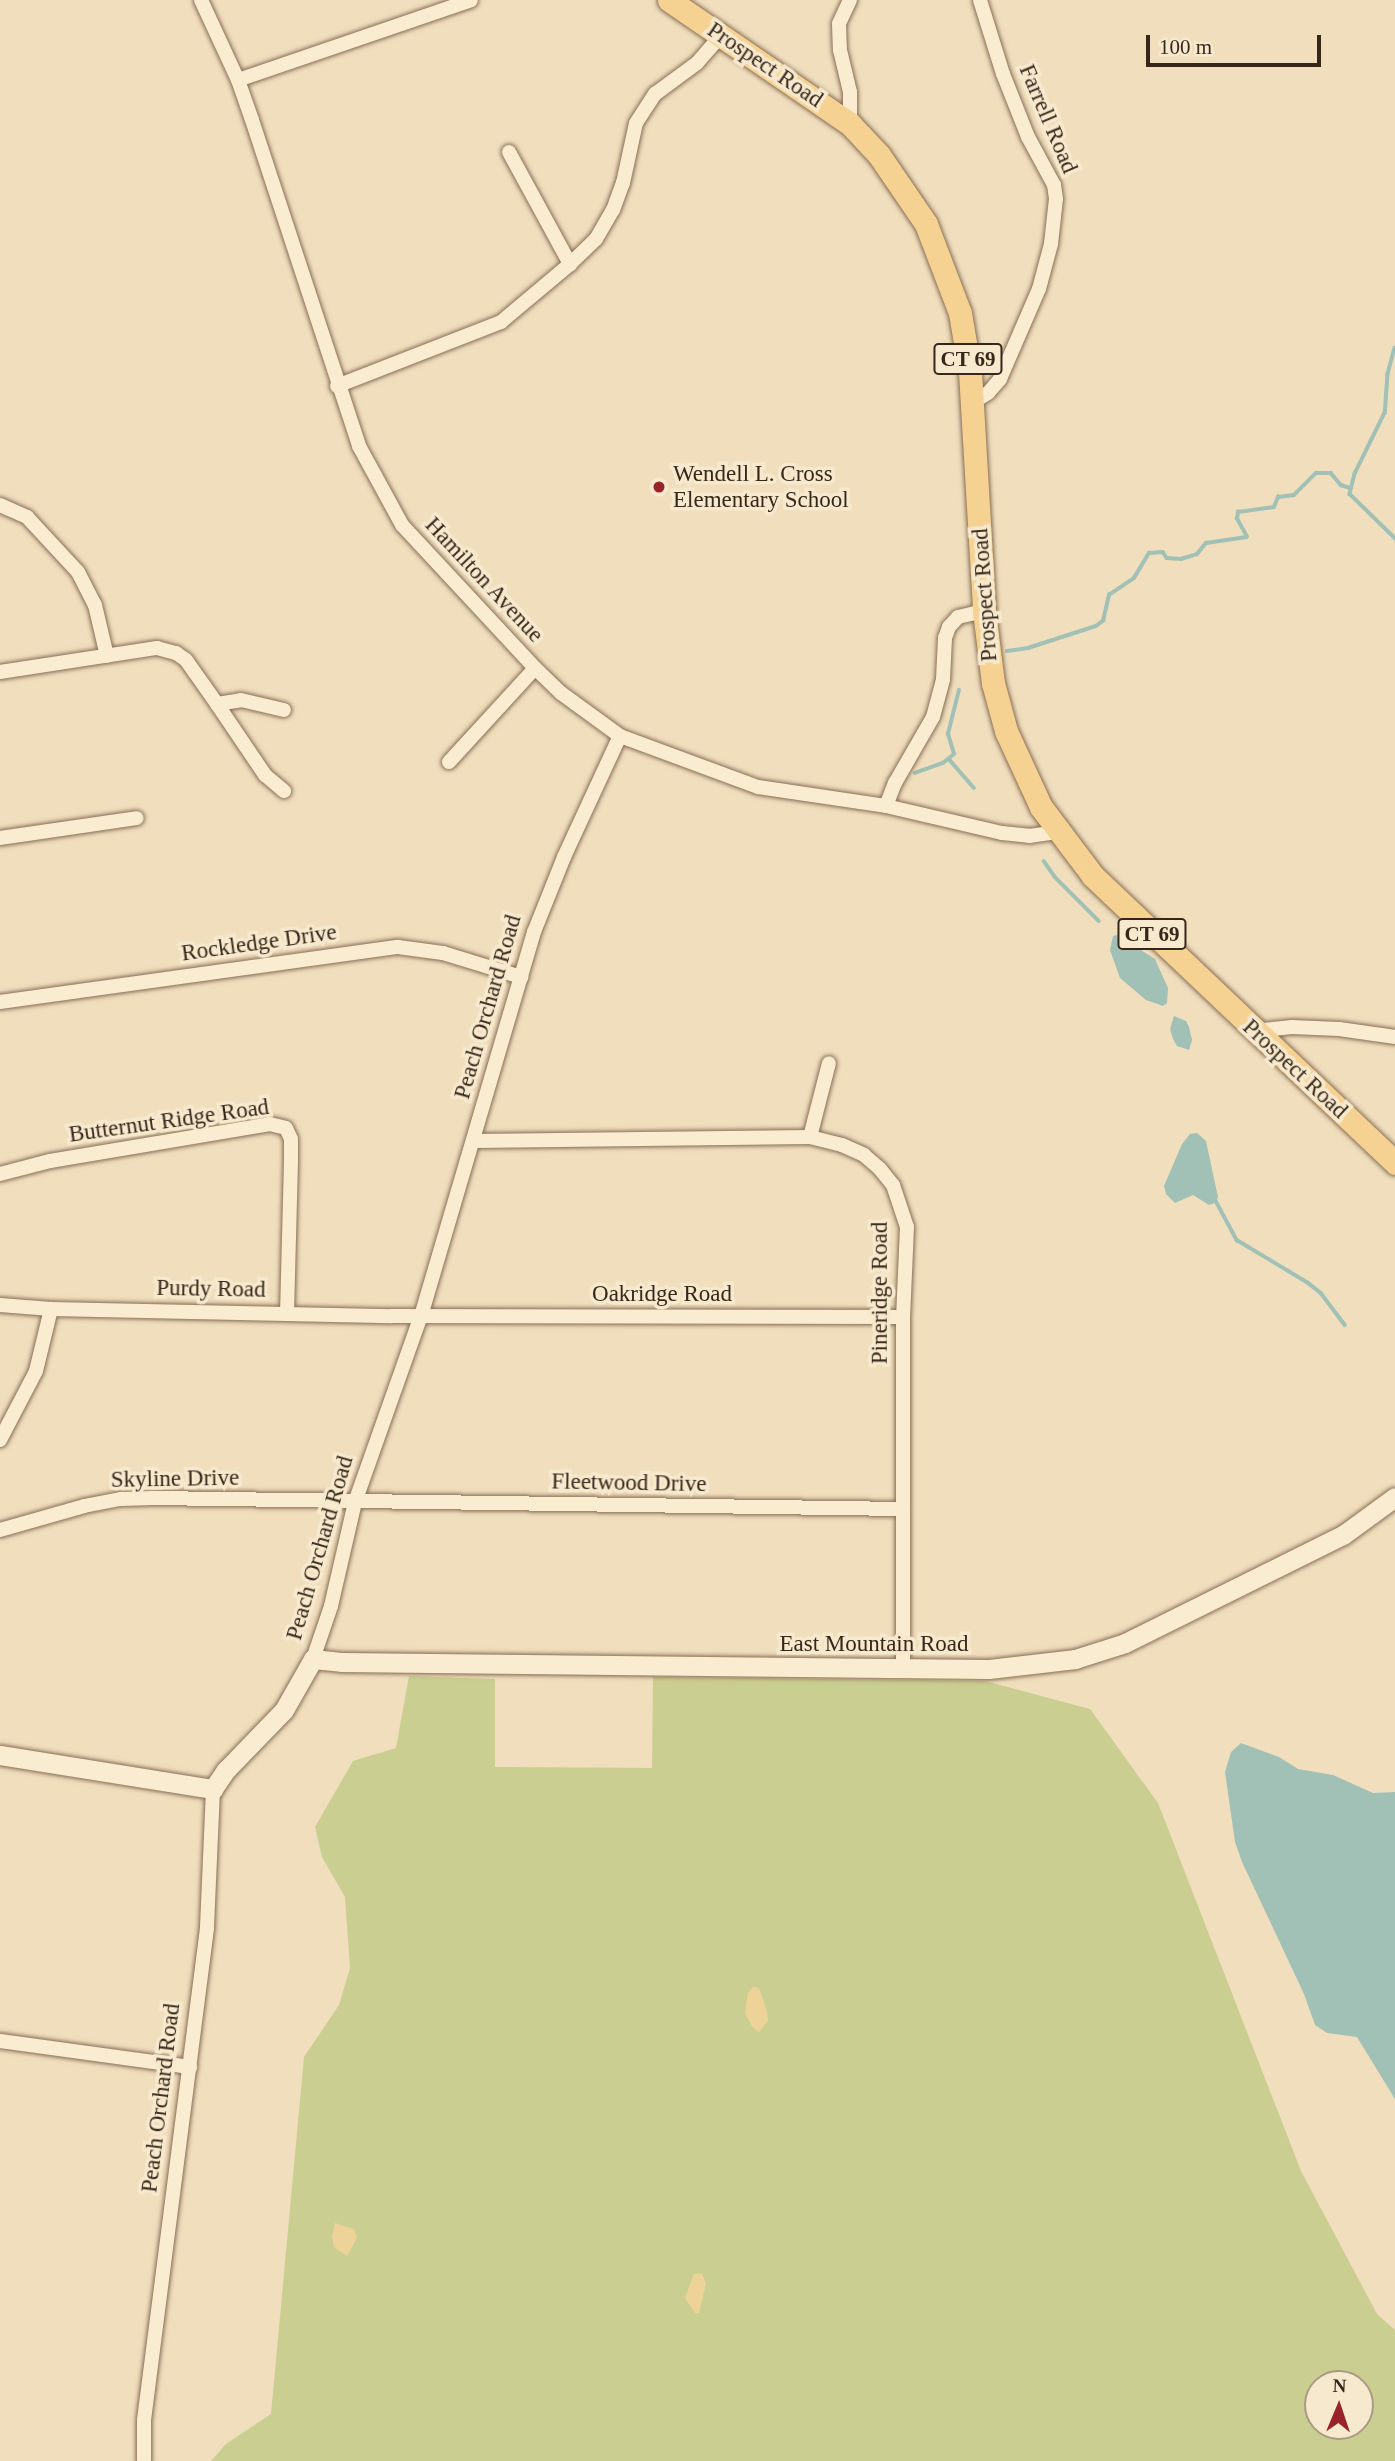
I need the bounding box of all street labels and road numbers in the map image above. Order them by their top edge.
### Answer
street label: Prospect Road [702,16,828,114]
street label: Farrell Road [1013,60,1083,178]
road number: CT 69 [933,342,1003,376]
street label: Hamilton Avenue [419,511,549,649]
street label: Prospect Road [967,527,1003,663]
street label: Peach Orchard Road [449,912,527,1102]
road number: CT 69 [1117,916,1187,951]
street label: Rockledge Drive [180,918,338,968]
street label: Prospect Road [1237,1013,1353,1125]
street label: Butternut Ridge Road [67,1093,271,1149]
street label: Pineridge Road [866,1222,894,1364]
street label: Purdy Road [156,1274,266,1304]
street label: Oakridge Road [592,1280,732,1308]
street label: Peach Orchard Road [281,1453,359,1643]
street label: Skyline Drive [111,1464,239,1494]
street label: Fleetwood Drive [551,1468,707,1498]
street label: East Mountain Road [779,1630,969,1658]
street label: Peach Orchard Road [136,2002,186,2194]

